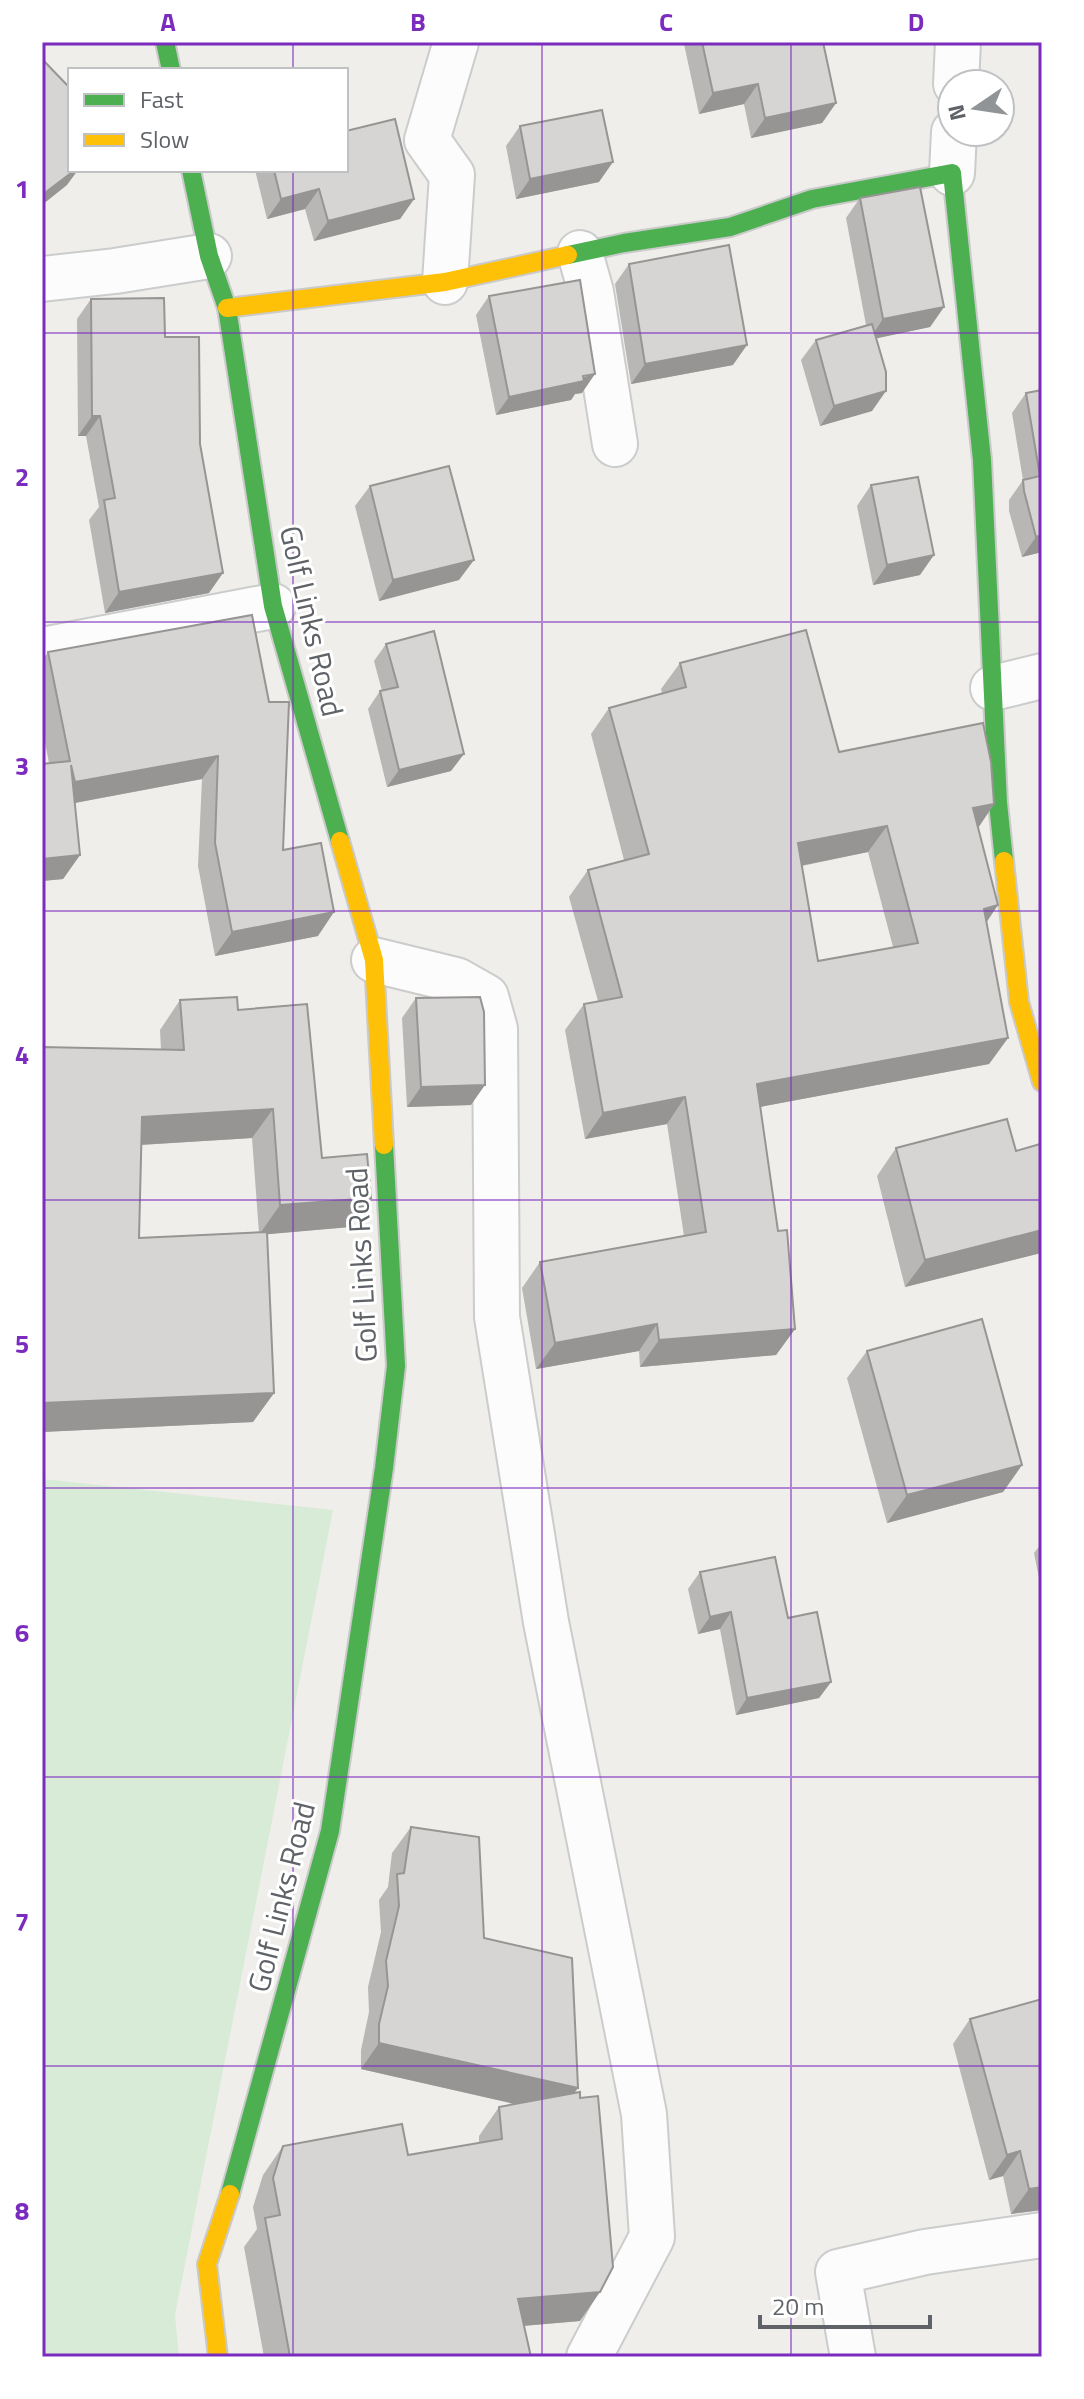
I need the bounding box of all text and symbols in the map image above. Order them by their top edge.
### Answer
text: A [160,2,176,41]
text: B [410,2,426,41]
text: C [659,2,673,41]
text: D [908,2,924,41]
legend [68,68,348,172]
north arrow [936,68,1016,148]
text: Fast [140,81,184,117]
text: N [938,101,975,124]
text: Slow [140,121,189,157]
text: 1 [15,169,29,208]
text: 2 [15,457,29,496]
street label: Golf Links Road [268,521,356,721]
text: 3 [15,746,29,785]
text: 4 [15,1035,29,1074]
street label: Golf Links Road [333,1167,389,1363]
text: 5 [15,1324,29,1363]
text: 6 [15,1613,29,1652]
street label: Golf Links Road [235,1797,327,1997]
text: 7 [15,1902,29,1941]
text: 8 [15,2191,29,2230]
scale bar [760,2279,930,2329]
text: 20 m [772,2288,824,2324]

